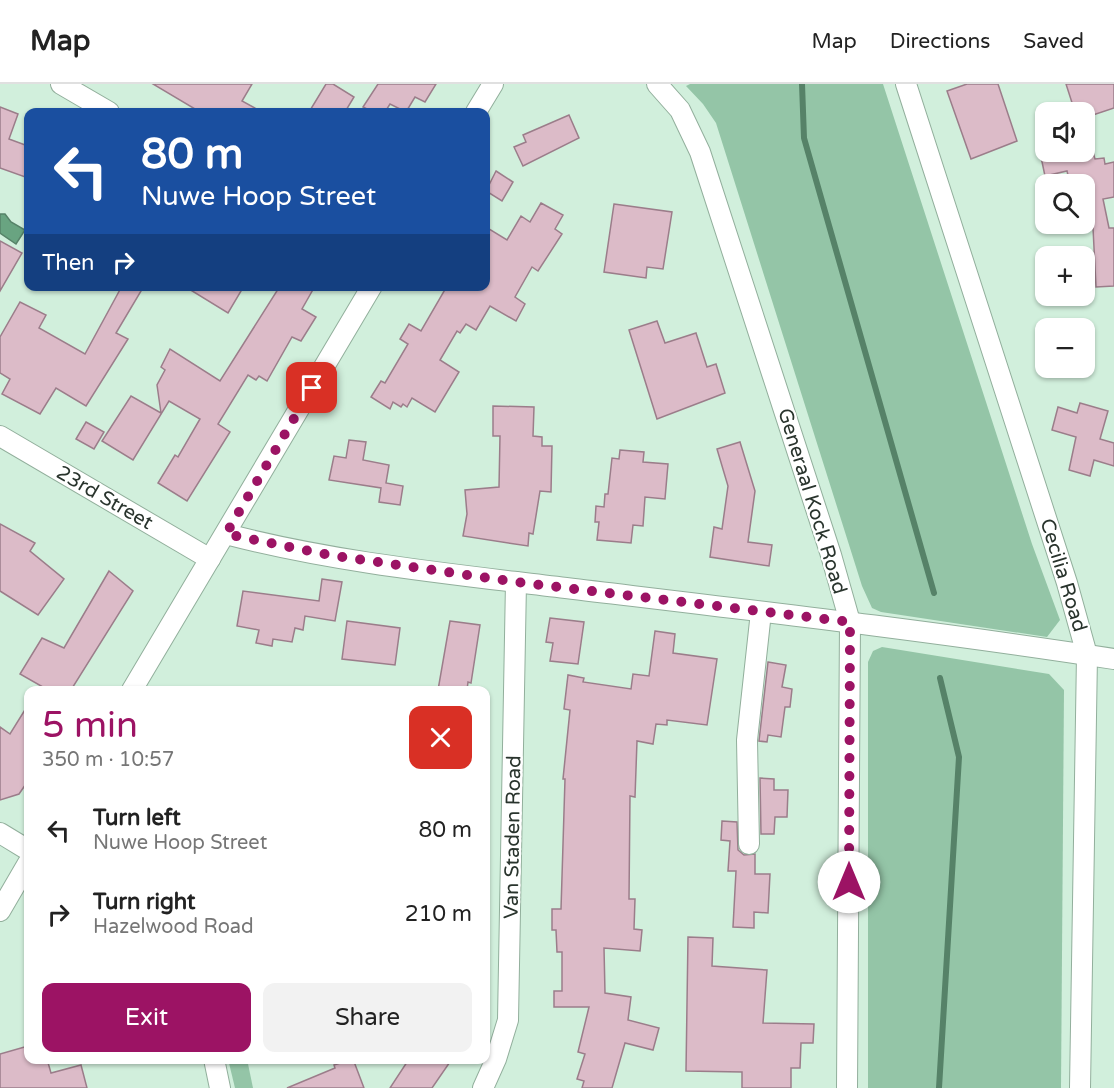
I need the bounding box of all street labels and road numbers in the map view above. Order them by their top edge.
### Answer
street label: Generaal Kock Road [772,406,852,597]
street label: 23rd Street [52,461,157,535]
street label: Cecilia Road [1034,516,1092,635]
street label: Van Staden Road [500,755,526,919]

